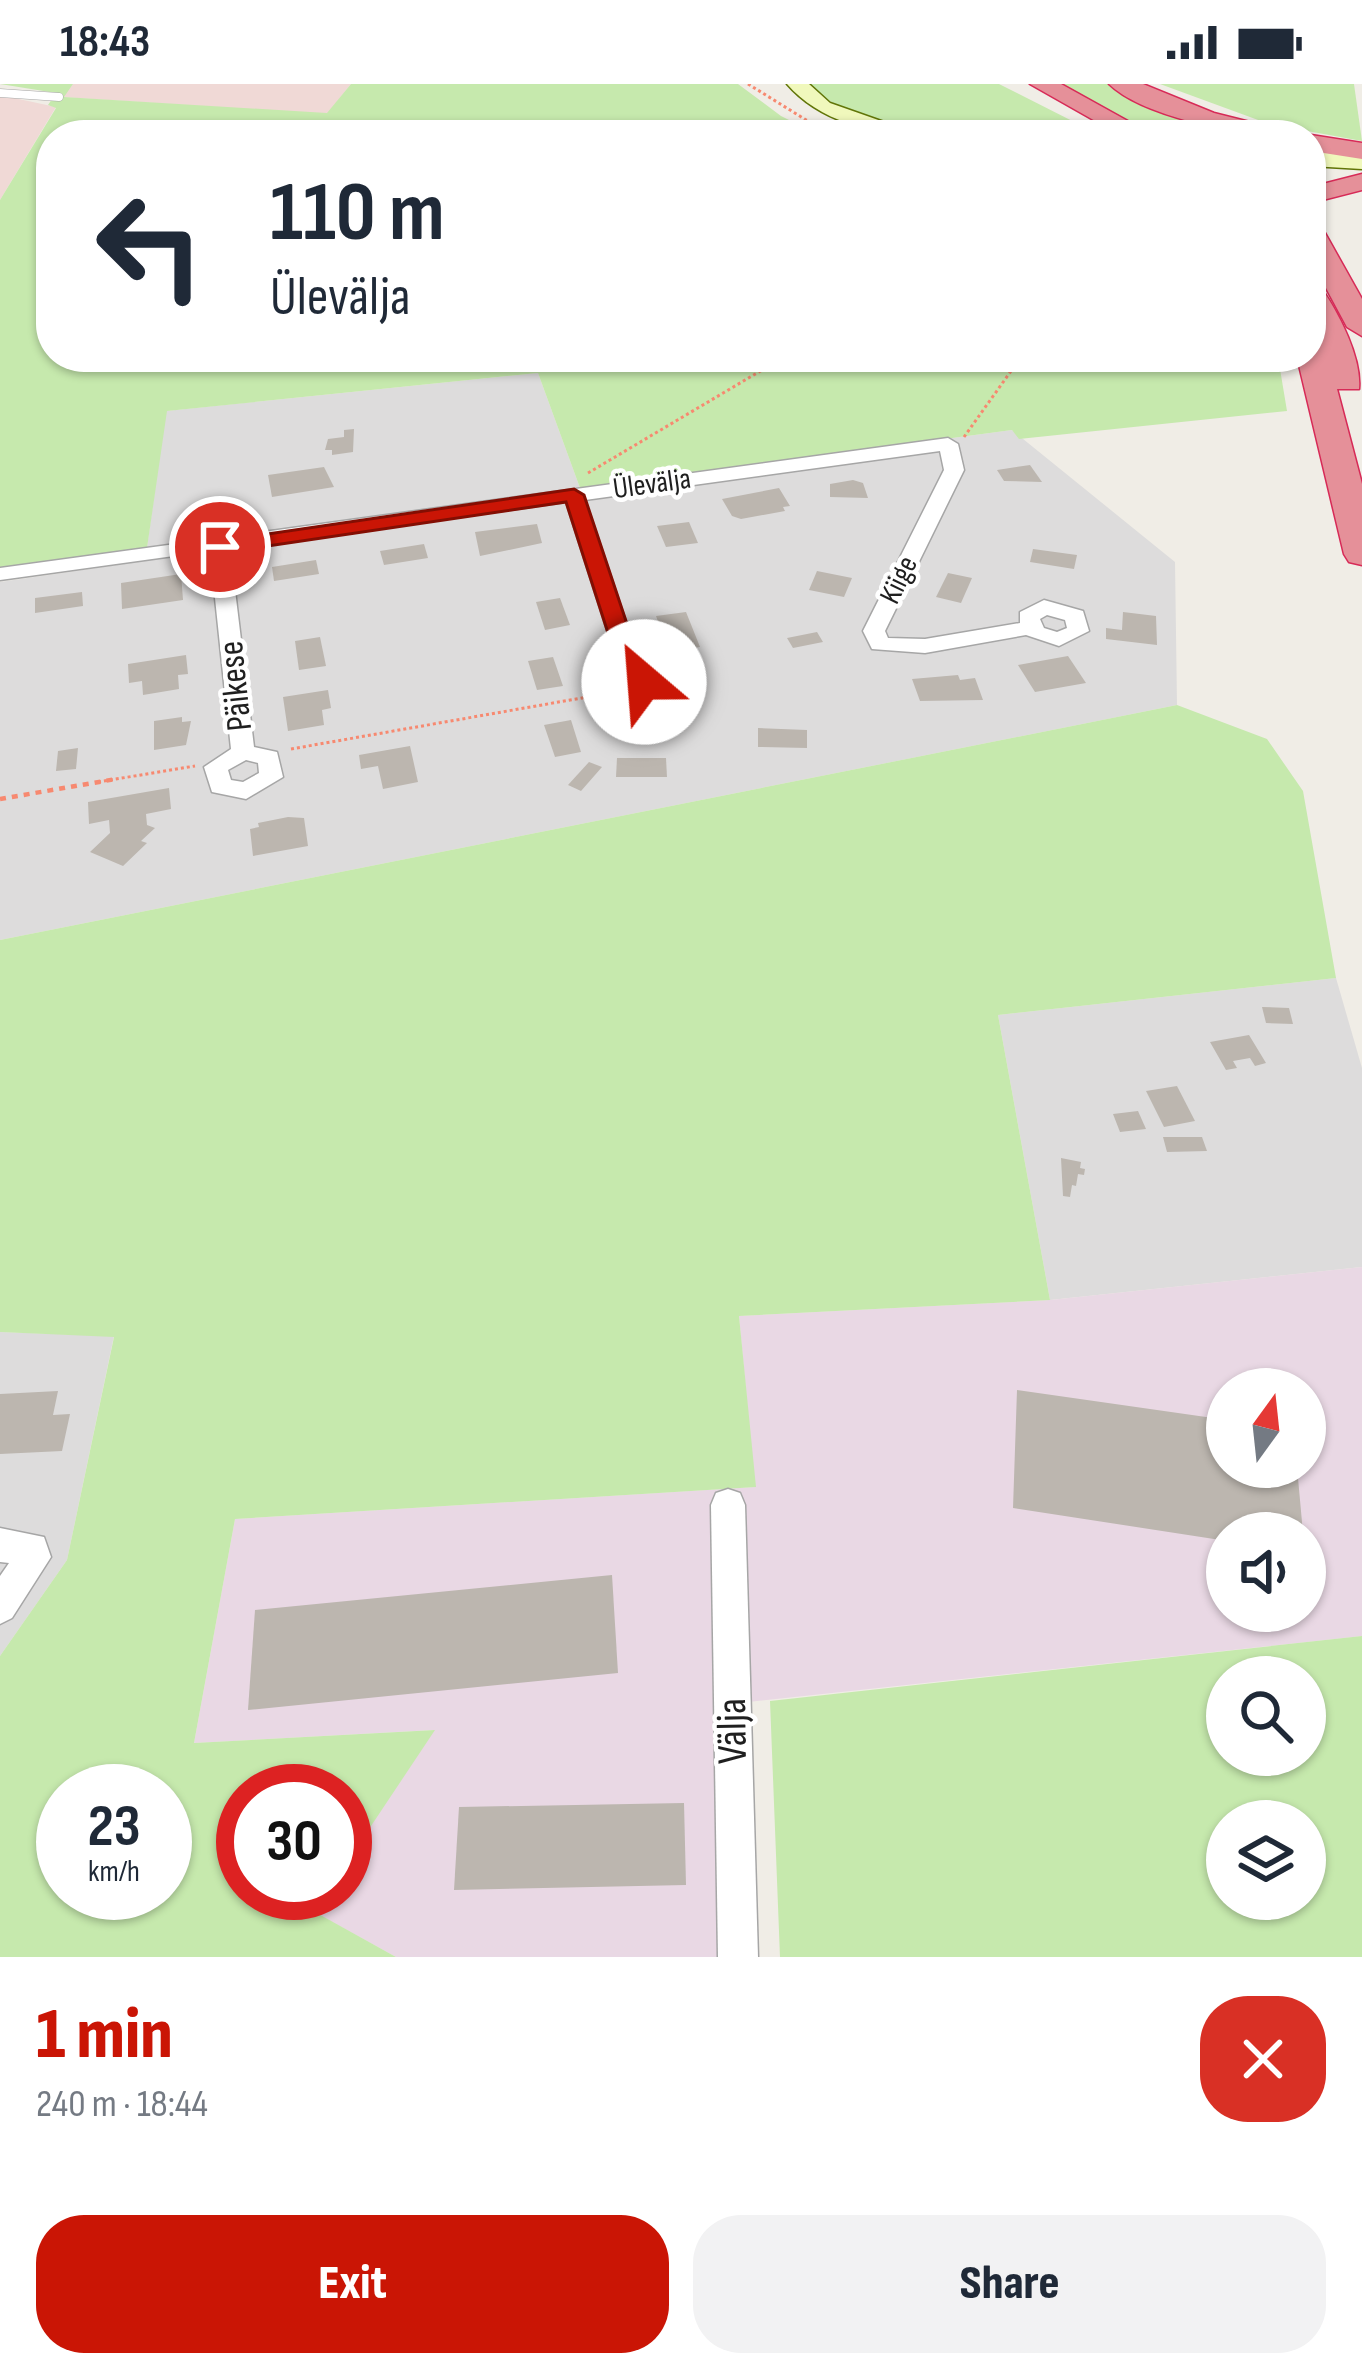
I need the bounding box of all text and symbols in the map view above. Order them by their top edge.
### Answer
text: 18:43 [60,15,150,70]
text: 110 m [270,163,445,264]
icon: left [72,168,228,324]
text: Ülevälja [270,265,411,330]
street label: Ülevälja [611,461,693,507]
pin [169,496,271,598]
icon: arrive [187,514,253,580]
street label: Kiige [872,550,926,610]
position arrow [581,619,707,745]
street label: Päikese [210,639,262,733]
north arrow [1206,1368,1326,1488]
map controls [1206,1368,1326,1920]
button: sound [1206,1512,1326,1632]
button: search [1206,1656,1326,1776]
street label: Välja [707,1697,759,1765]
speed limit sign: 30 [216,1764,372,1920]
text: 23 [87,1791,141,1863]
button: layers [1206,1800,1326,1920]
text: km/h [88,1854,140,1890]
text: 1 min [36,1992,173,2079]
button: close [1200,1996,1326,2122]
text: 240 m · 18:44 [36,2081,208,2128]
button: Exit [36,2215,669,2353]
button: Share [693,2215,1326,2353]

